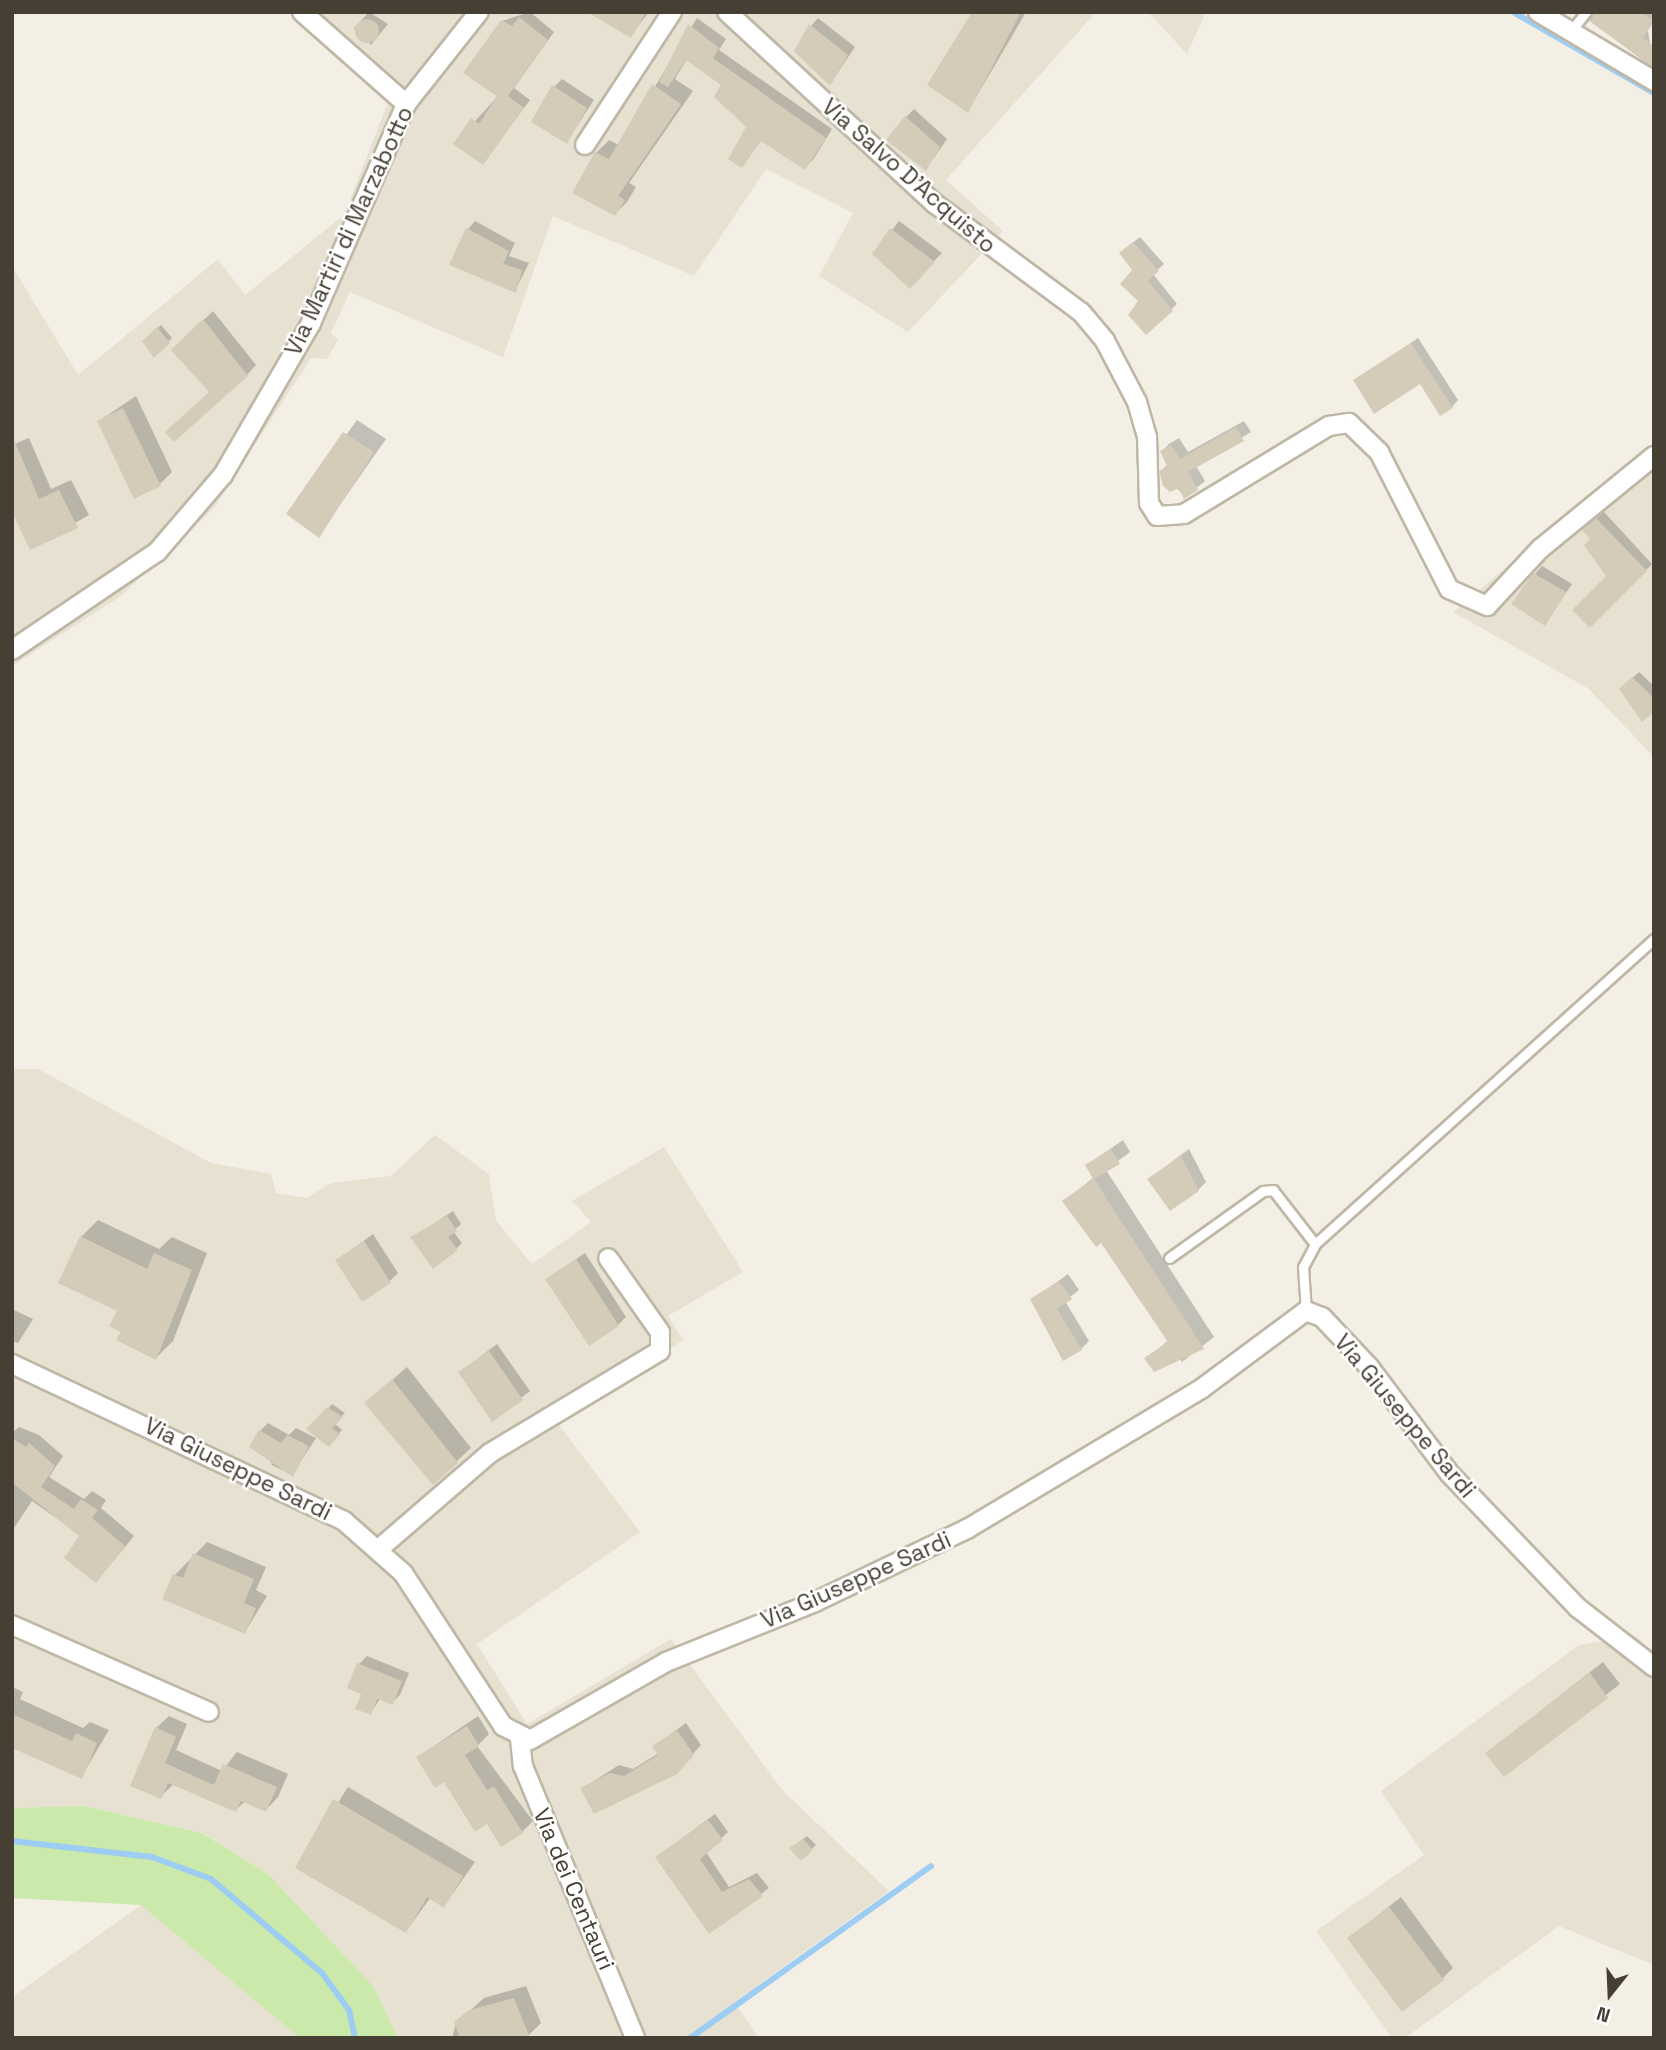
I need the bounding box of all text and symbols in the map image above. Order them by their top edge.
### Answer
street label: Via Salvo D'Acquisto [816,93,1002,259]
street label: Via Martiri di Marzabotto [279,102,419,360]
street label: Via Giuseppe Sardi [1329,1329,1481,1503]
street label: Via Giuseppe Sardi [140,1412,336,1526]
street label: Via Giuseppe Sardi [757,1526,955,1634]
street label: Via dei Centauri [528,1804,620,1974]
north arrow [1575,1959,1645,2029]
text: N [1593,2001,1613,2028]

